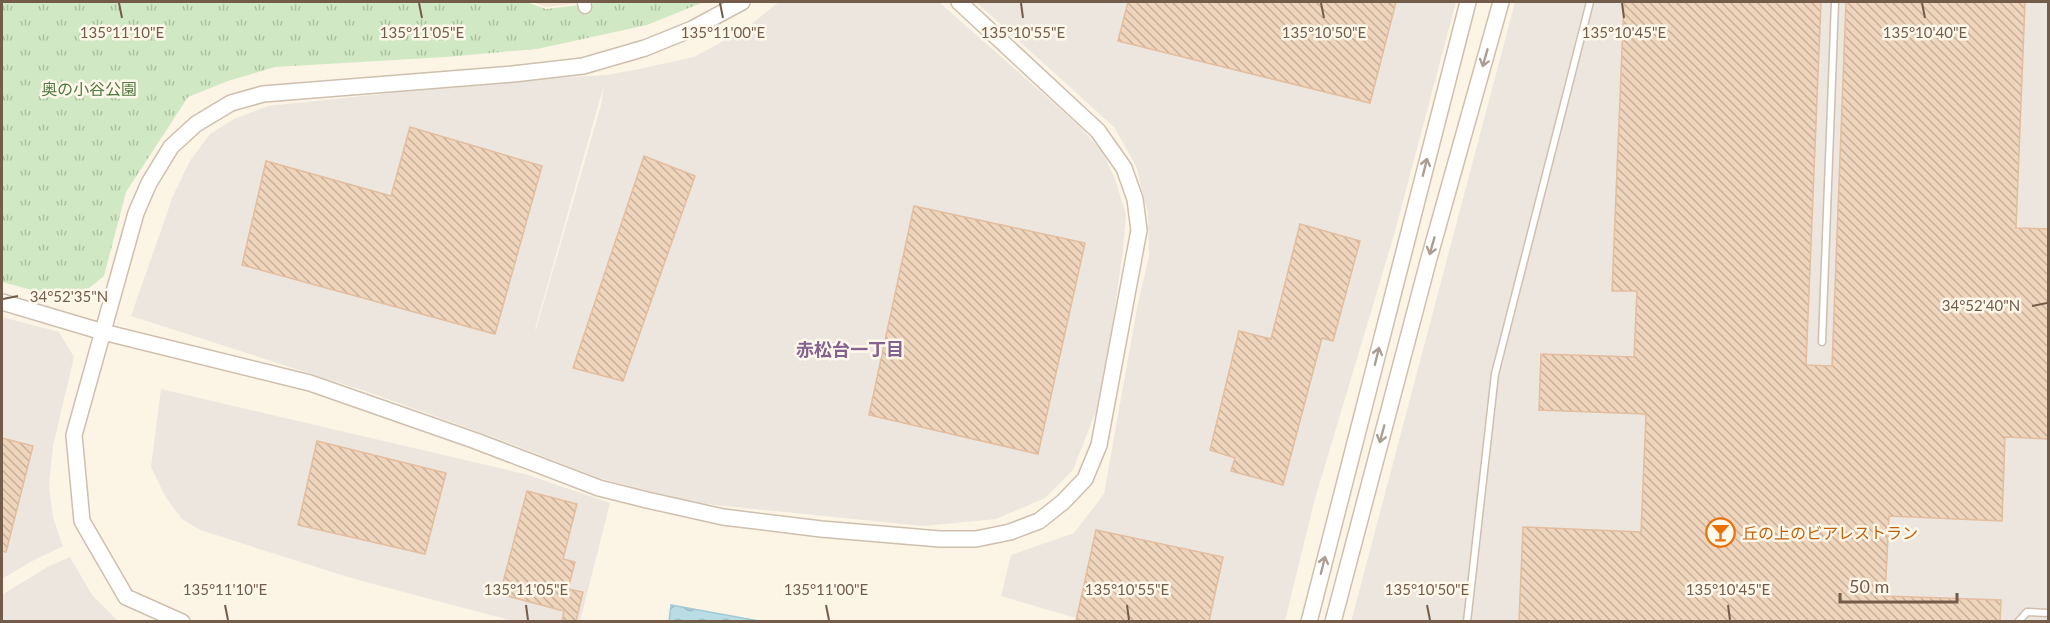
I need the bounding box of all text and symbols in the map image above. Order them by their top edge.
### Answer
text: 135°11'10"E [80,23,164,41]
text: 135°11'05"E [380,23,464,41]
text: 135°11'00"E [681,23,765,41]
text: 135°10'55"E [981,23,1065,41]
text: 135°10'50"E [1282,23,1366,41]
text: 135°10'45"E [1582,23,1666,41]
text: 135°10'40"E [1883,23,1967,41]
one-way arrow [1479,48,1490,67]
park label: 奥の小谷公園 [41,79,137,98]
one-way arrow [1420,158,1431,177]
one-way arrow [1426,236,1437,255]
text: 34°52'35"N [30,287,108,305]
text: 34°52'40"N [1942,296,2020,314]
district label: 赤松台一丁目 [796,338,904,360]
one-way arrow [1371,346,1383,365]
one-way arrow [1376,424,1387,443]
bar icon: 丘の上のビアレストラン [1705,517,1737,549]
place label: 丘の上のビアレストラン [1742,523,1918,542]
one-way arrow [1318,556,1329,575]
scale bar [1840,566,1957,604]
text: 50 m [1849,575,1889,597]
text: 135°11'10"E [183,580,267,598]
text: 135°11'05"E [484,580,568,598]
text: 135°11'00"E [784,580,868,598]
text: 135°10'55"E [1085,580,1169,598]
text: 135°10'50"E [1385,580,1469,598]
text: 135°10'45"E [1686,580,1770,598]

